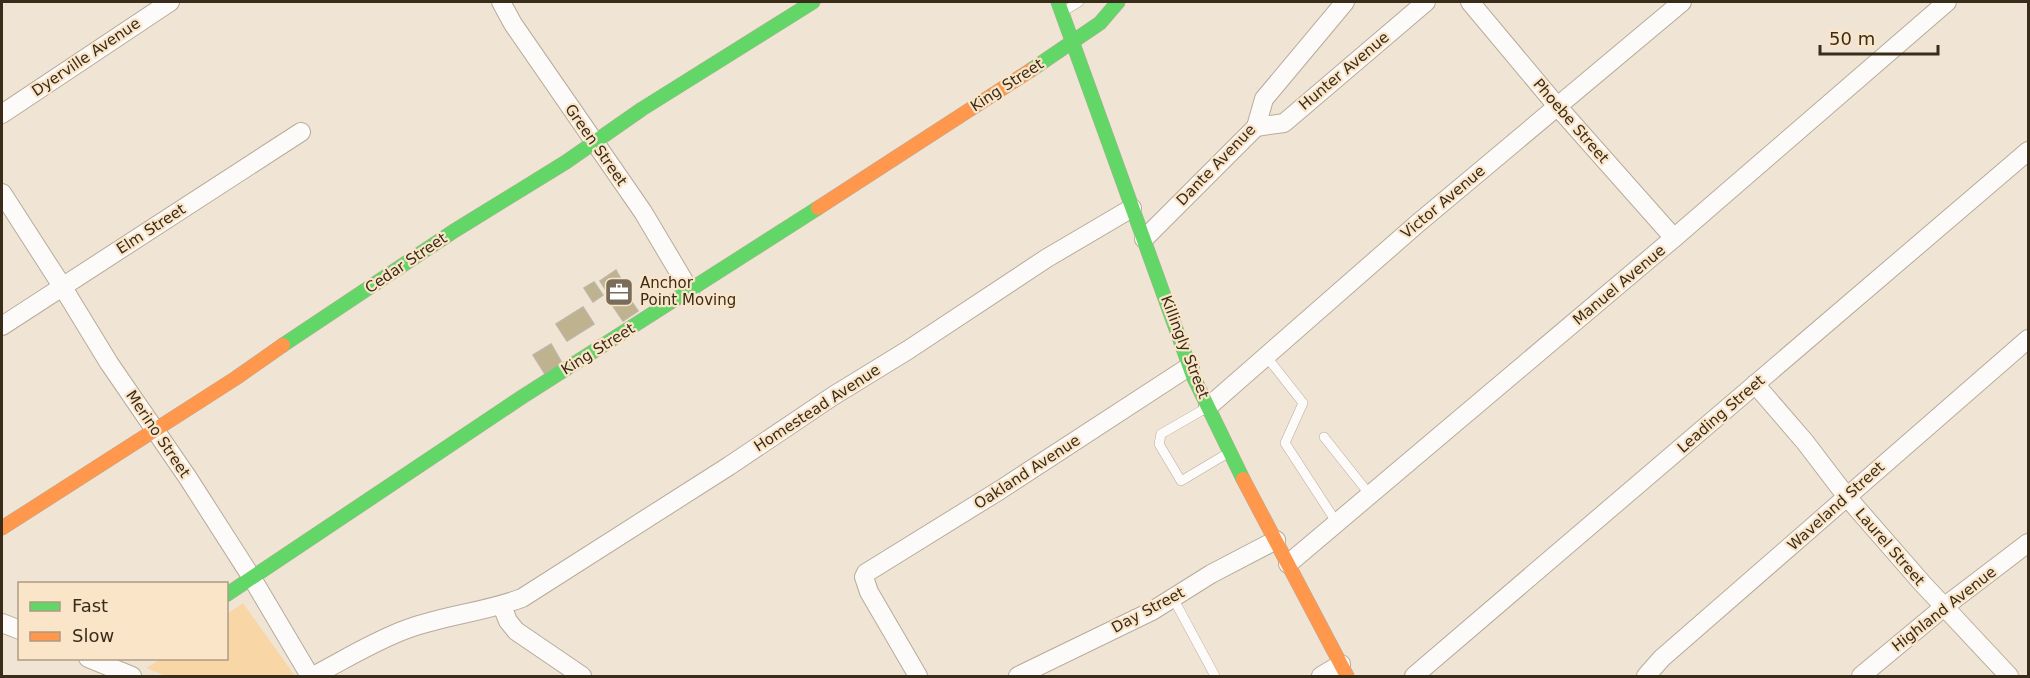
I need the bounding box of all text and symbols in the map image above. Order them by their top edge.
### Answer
street label: Dyerville Avenue [28,14,144,100]
scale bar [1820,18,1938,56]
street label: Hunter Avenue [1295,28,1393,114]
text: 50 m [1829,28,1875,49]
street label: King Street [967,55,1047,115]
street label: Phoebe Street [1529,75,1613,167]
street label: Green Street [561,101,631,189]
street label: Dante Avenue [1173,121,1259,209]
street label: Victor Avenue [1397,162,1489,242]
street label: Elm Street [113,200,189,258]
street label: Cedar Street [362,229,450,297]
street label: Manuel Avenue [1569,241,1669,329]
place label: Anchor Point Moving [640,274,736,309]
office icon: Anchor Point Moving [603,276,635,308]
street label: Killingly Street [1157,293,1213,401]
street label: King Street [558,319,638,379]
street label: Homestead Avenue [751,361,883,455]
street label: Leading Street [1674,371,1768,457]
street label: Merino Street [122,387,194,481]
street label: Oakland Avenue [971,431,1083,513]
street label: Waveland Street [1784,458,1888,554]
street label: Laurel Street [1852,505,1929,589]
street label: Highland Avenue [1888,563,2000,655]
legend [18,582,228,660]
street label: Day Street [1108,583,1188,637]
text: Fast [72,595,108,616]
text: Slow [72,625,114,646]

